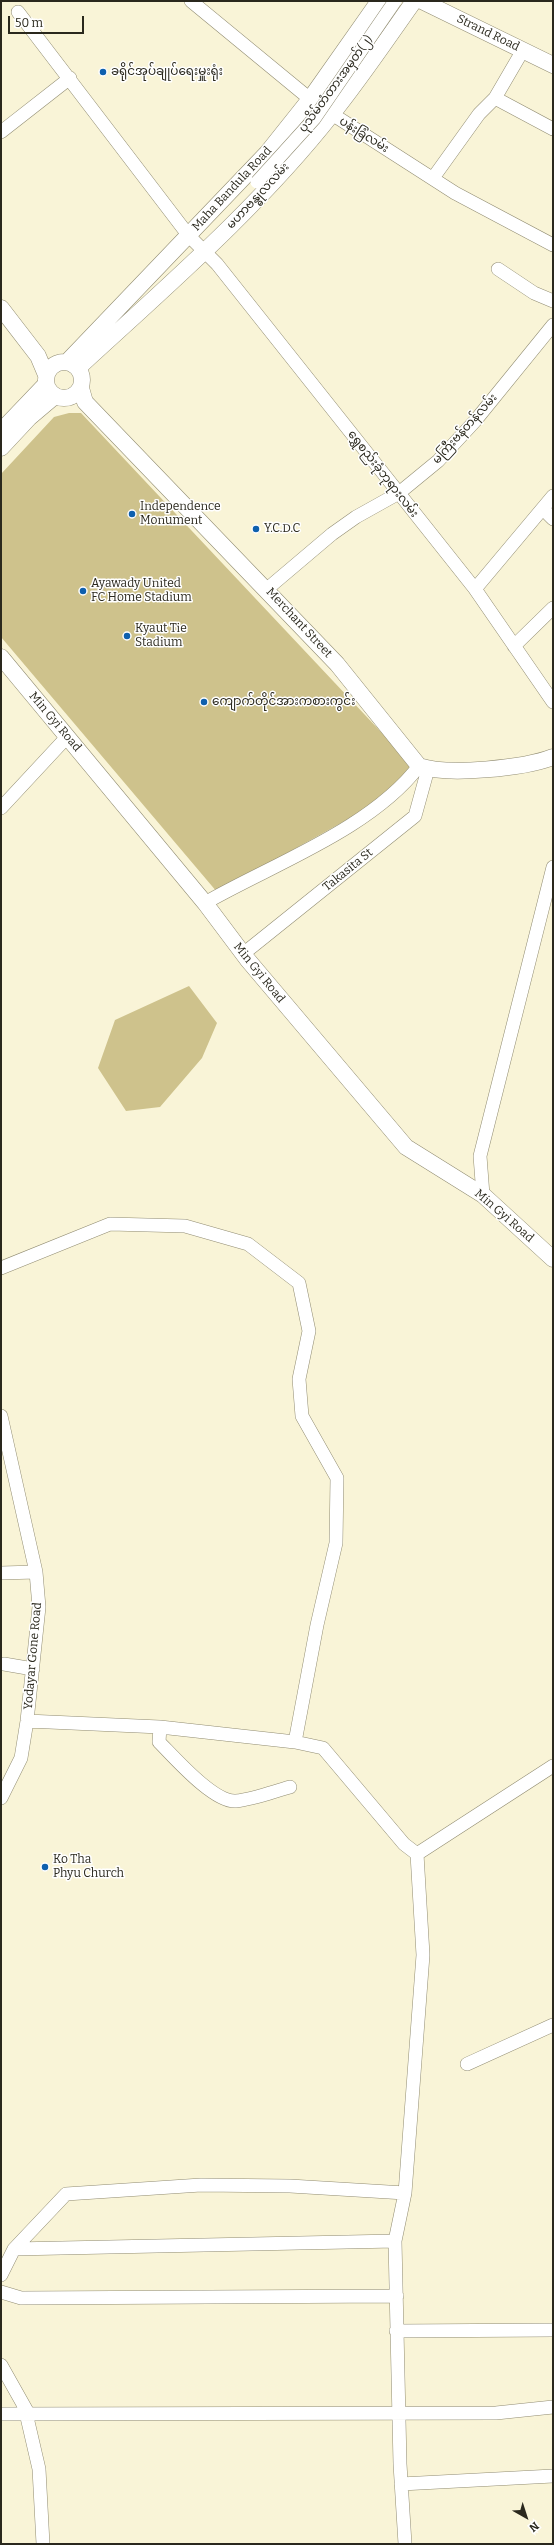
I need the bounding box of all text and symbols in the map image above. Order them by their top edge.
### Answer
scale bar [10,8,86,34]
street label: Strand Road [454,12,522,54]
text: 50 m [15,16,43,30]
street label: ပုသိမ်တံတားအမှတ်(၂) [296,33,376,135]
place label: ခရိုင်အုပ်ချုပ်ရေးမှူးရုံး [111,65,223,79]
marker: ခရိုင်အုပ်ချုပ်ရေးမှူးရုံး [98,67,108,77]
street label: ပန်းခြံလမ်း [337,114,391,156]
street label: Maha Bandula Road [189,144,275,234]
street label: မဟာဗန္ဓုလလမ်း [224,160,292,232]
street label: မကြီးဗန်တန်လမ်း [430,391,500,467]
street label: ရွှေစည်းခုံဘုရားလမ်း [345,428,421,520]
place label: Independence Monument [140,500,221,528]
marker: Independence Monument [127,509,137,519]
place label: Y.C.D.C [264,522,300,536]
marker: Y.C.D.C [251,524,261,534]
place label: Ayawady United FC Home Stadium [91,577,192,605]
street label: Merchant Street [263,585,335,661]
marker: Ayawady United FC Home Stadium [78,586,88,596]
place label: Kyaut Tie Stadium [135,622,187,650]
marker: Kyaut Tie Stadium [122,631,132,641]
street label: Min Gyi Road [26,689,84,755]
place label: ကျောက်တိုင်အားကစားကွင်း [212,695,355,709]
marker: ကျောက်တိုင်အားကစားကွင်း [199,697,209,707]
street label: Takasita St [320,846,376,894]
street label: Min Gyi Road [230,940,288,1006]
street label: Min Gyi Road [472,1186,536,1246]
street label: Yodayar Gone Road [21,1602,45,1710]
place label: Ko Tha Phyu Church [53,1853,124,1881]
marker: Ko Tha Phyu Church [40,1862,50,1872]
north arrow [506,2497,546,2537]
text: N [526,2519,541,2534]

